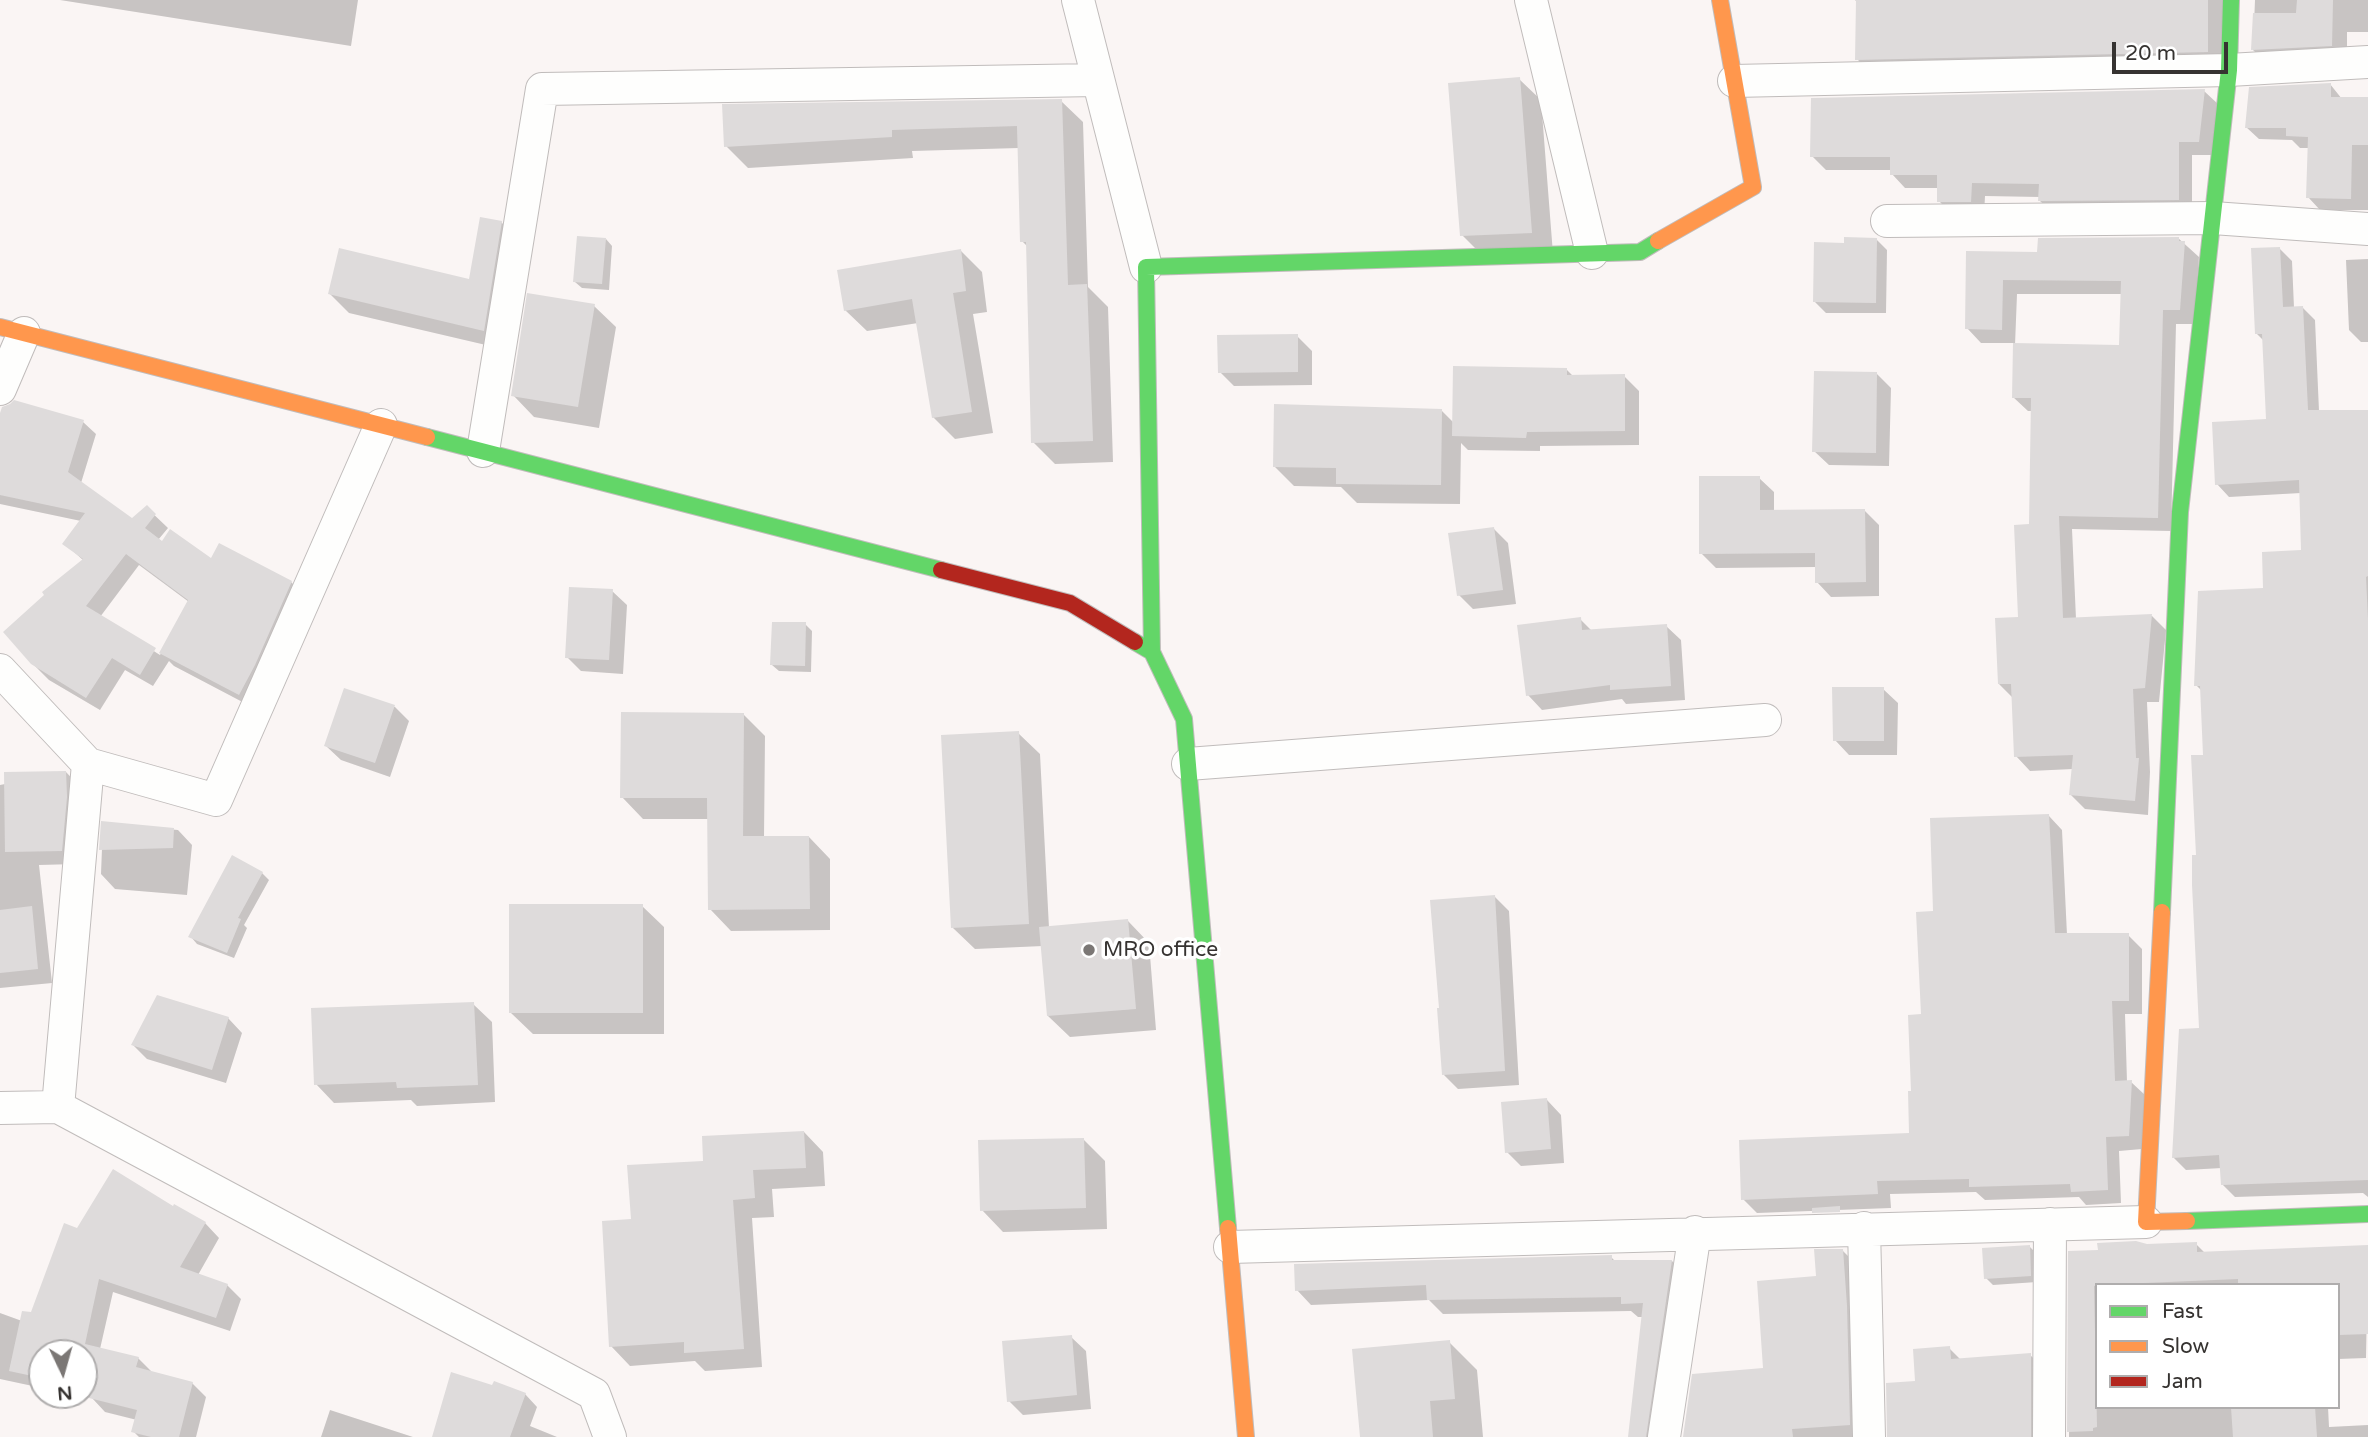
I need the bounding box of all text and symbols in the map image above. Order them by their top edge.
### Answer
scale bar [2116,28,2232,72]
text: 20 m [2125,41,2176,66]
place label: MRO office [1103,937,1218,963]
marker: MRO office [1081,942,1097,958]
legend [2095,1283,2340,1409]
text: Fast [2162,1299,2203,1324]
text: Slow [2162,1334,2209,1359]
north arrow [28,1339,98,1409]
text: Jam [2162,1369,2203,1394]
text: N [56,1381,73,1405]

